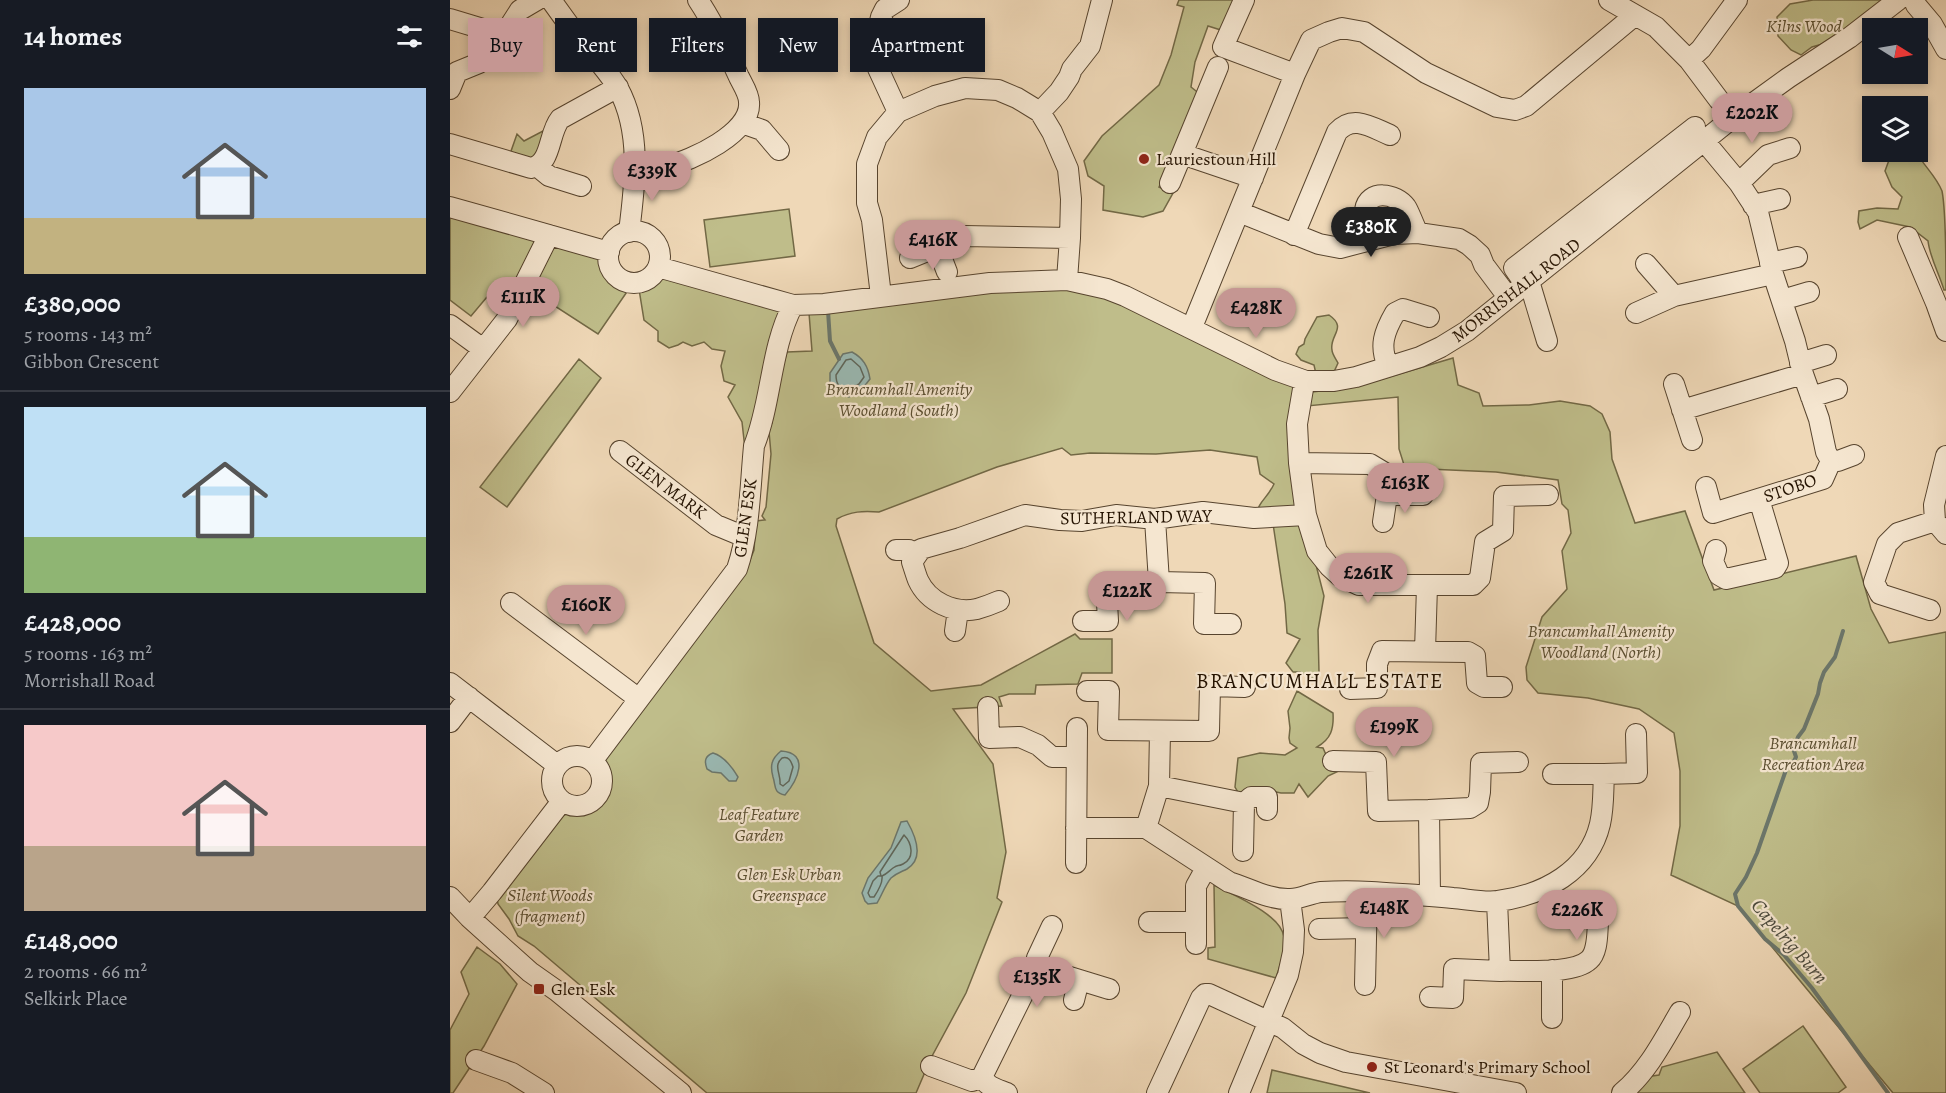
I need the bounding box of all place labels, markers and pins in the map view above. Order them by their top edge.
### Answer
pin: £202K [1710,93,1794,144]
place label: Lauriestoun Hill [1156,147,1276,171]
pin: £339K [610,151,694,202]
marker: Lauriestoun Hill [1137,152,1151,166]
pin: £380K [1329,207,1413,258]
pin: £416K [891,220,975,271]
pin: £111K [481,277,565,328]
pin: £428K [1214,288,1298,339]
pin: £163K [1363,463,1447,514]
pin: £261K [1326,553,1410,604]
pin: £122K [1085,571,1169,622]
pin: £160K [544,585,628,636]
pin: £199K [1352,707,1436,758]
pin: £148K [1342,888,1426,939]
pin: £226K [1535,890,1619,941]
pin: £135K [995,957,1079,1008]
place label: Glen Esk [551,977,616,1001]
marker: Glen Esk [532,982,546,996]
place label: St Leonard's Primary School [1384,1055,1591,1079]
marker: St Leonard's Primary School [1365,1060,1379,1074]

